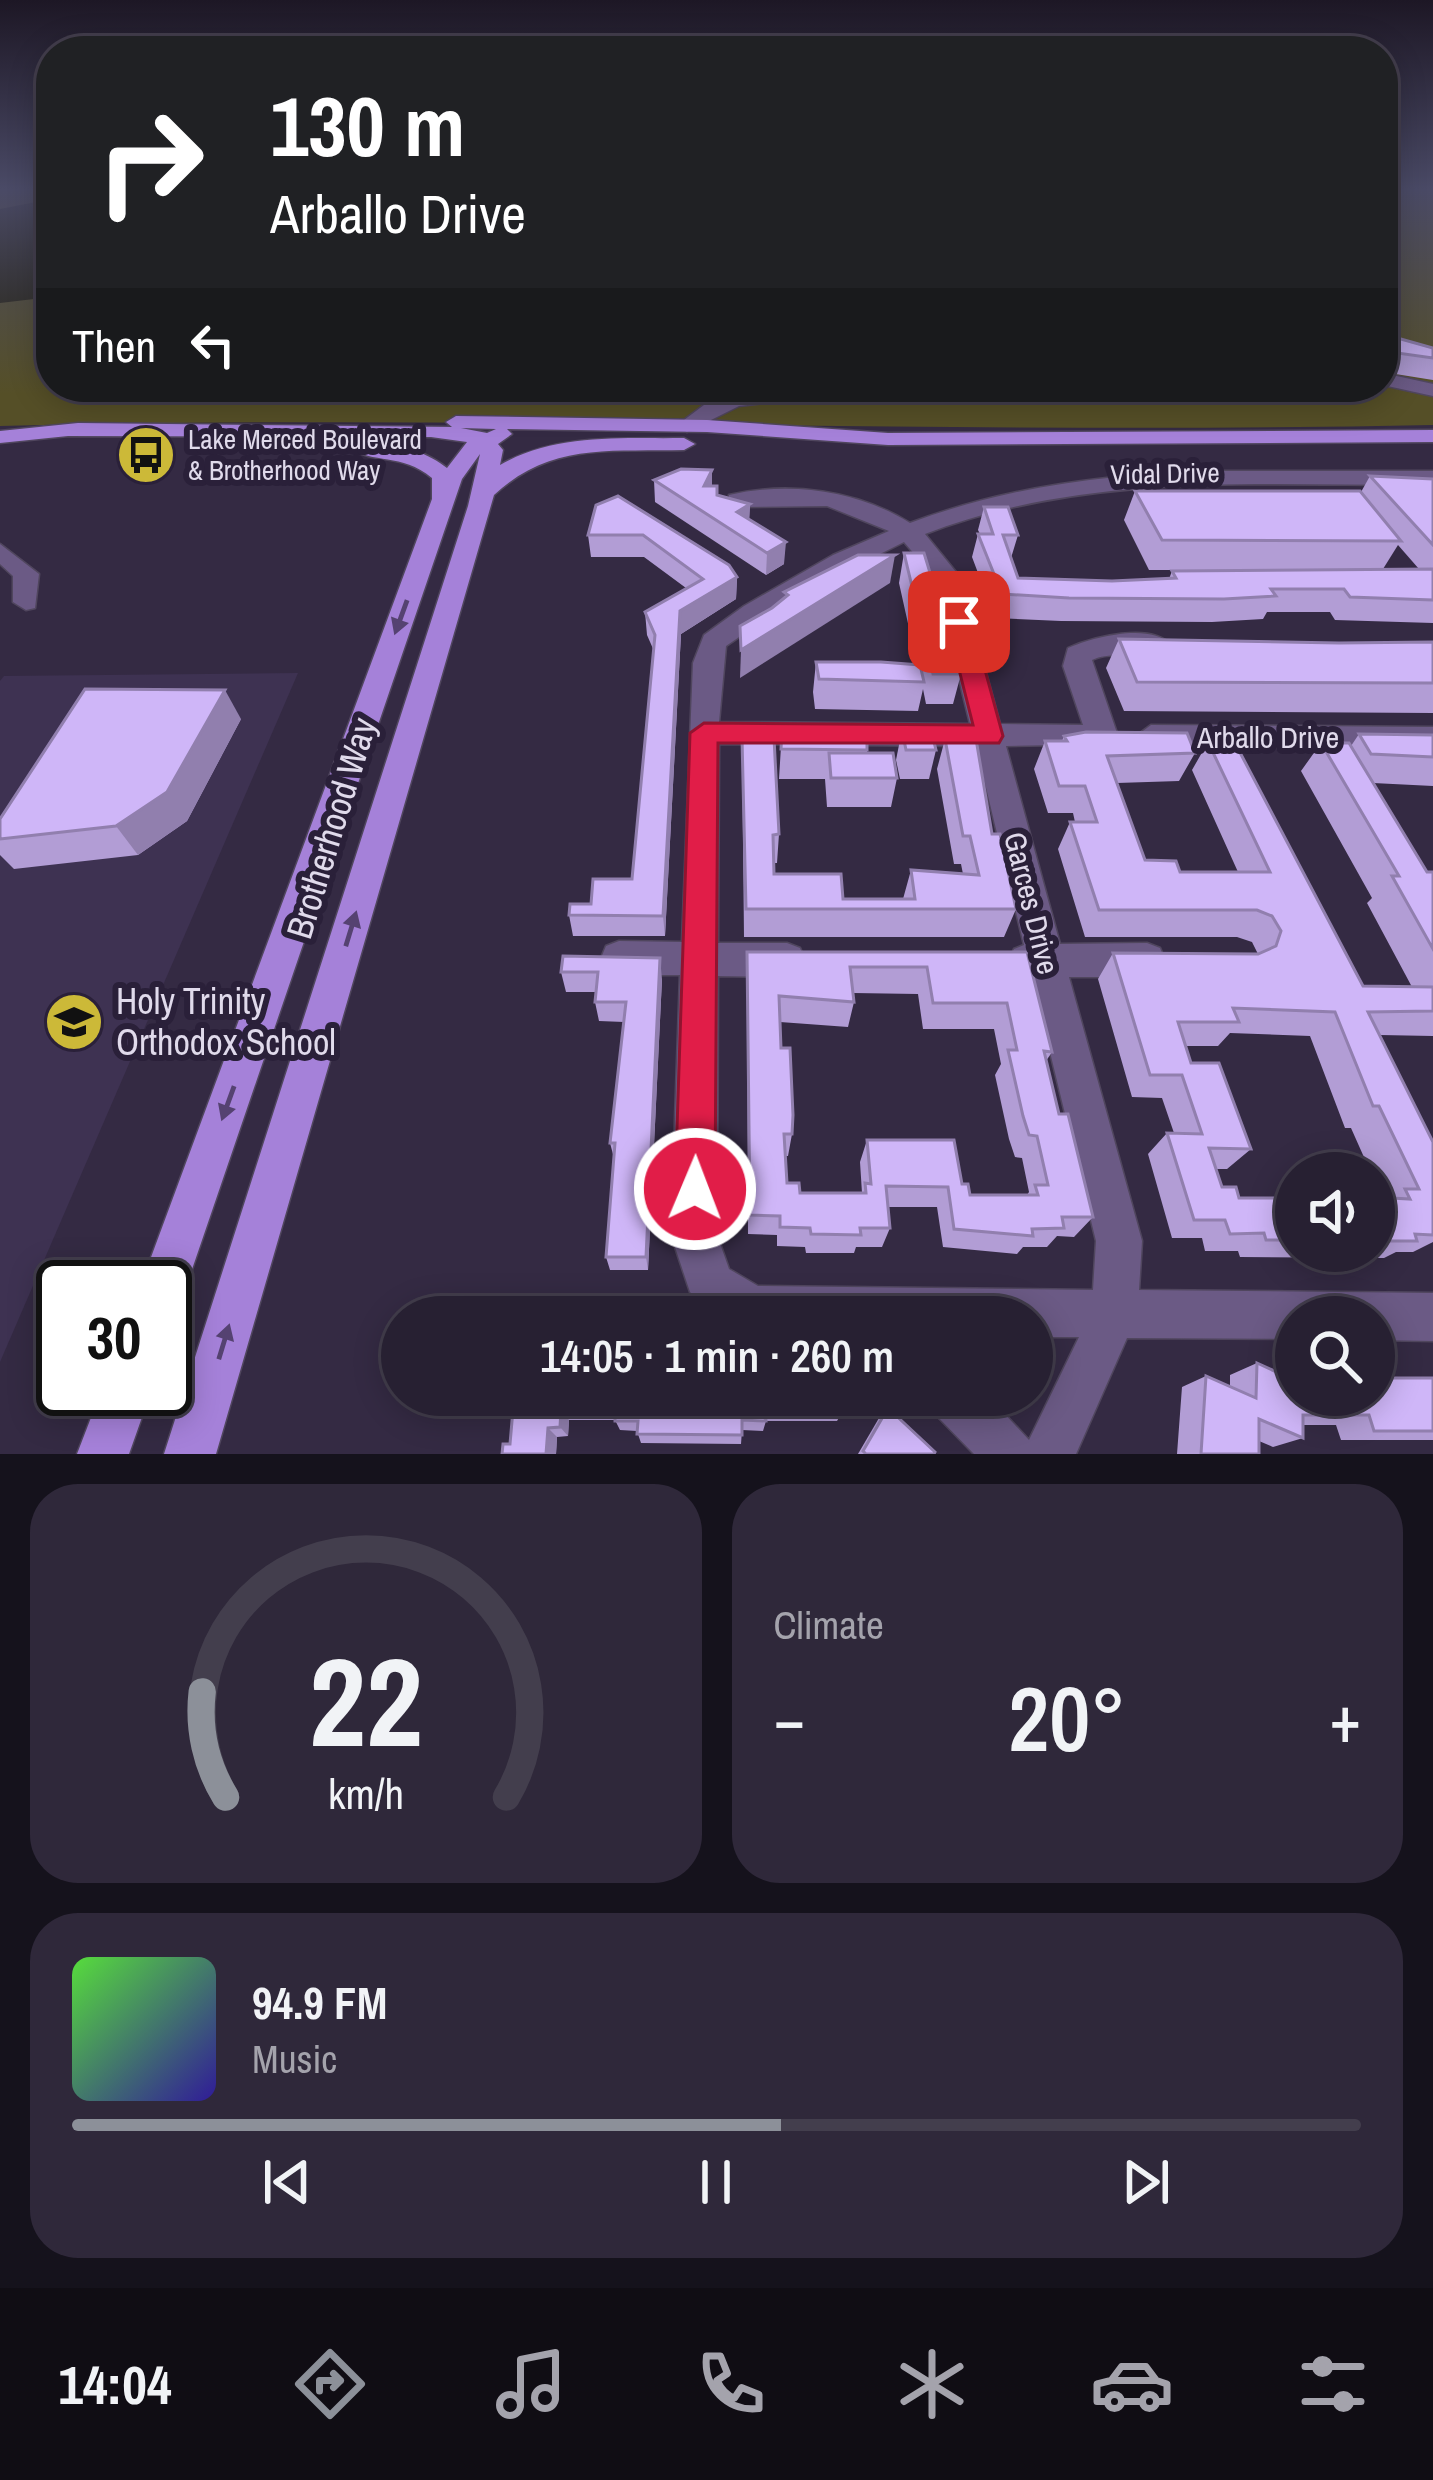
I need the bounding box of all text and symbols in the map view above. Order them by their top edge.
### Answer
text: 130 m [270,69,465,182]
icon: right [72,84,228,240]
text: Arballo Drive [270,177,526,250]
icon: left [180,312,246,378]
text: Then [72,315,156,376]
place label: Lake Merced Boulevard & Brotherhood Way [188,421,422,488]
bus stop icon: Lake Merced Boulevard & Brotherhood Way [115,424,177,486]
street label: Vidal Drive [1110,454,1220,492]
pin [908,571,1010,673]
icon: arrive [926,589,992,655]
one-way arrow [391,599,409,635]
street label: Brotherhood Way [275,711,387,944]
street label: Arballo Drive [1196,717,1339,757]
street label: Garces Drive [995,828,1069,978]
one-way arrow [342,910,361,947]
place label: Holy Trinity Orthodox School [116,977,336,1066]
school or university icon: Holy Trinity Orthodox School [43,991,105,1053]
one-way arrow [218,1085,236,1121]
position arrow [632,1126,758,1252]
map controls [1275,1152,1395,1416]
button: sound [1275,1152,1395,1272]
speed limit sign: 30 [36,1260,192,1416]
button: search [1275,1296,1395,1416]
one-way arrow [216,1323,234,1360]
text: 14:05 · 1 min · 260 m [540,1325,894,1386]
text: Climate [774,1599,884,1651]
text: 22 [309,1617,423,1785]
text: 20° [1008,1658,1126,1779]
text: − [774,1674,805,1763]
text: + [1329,1674,1361,1763]
text: km/h [328,1764,404,1821]
text: 94.9 FM [252,1972,387,2033]
text: Music [252,2033,337,2085]
icon: previous [254,2149,320,2215]
icon: pause [683,2149,749,2215]
icon: next [1113,2149,1179,2215]
icon: directions [288,2342,372,2426]
icon: music [489,2342,573,2426]
icon: phone [689,2342,773,2426]
icon: climate [890,2342,974,2426]
icon: car [1090,2342,1174,2426]
icon: filters [1291,2342,1375,2426]
text: 14:04 [58,2348,172,2421]

